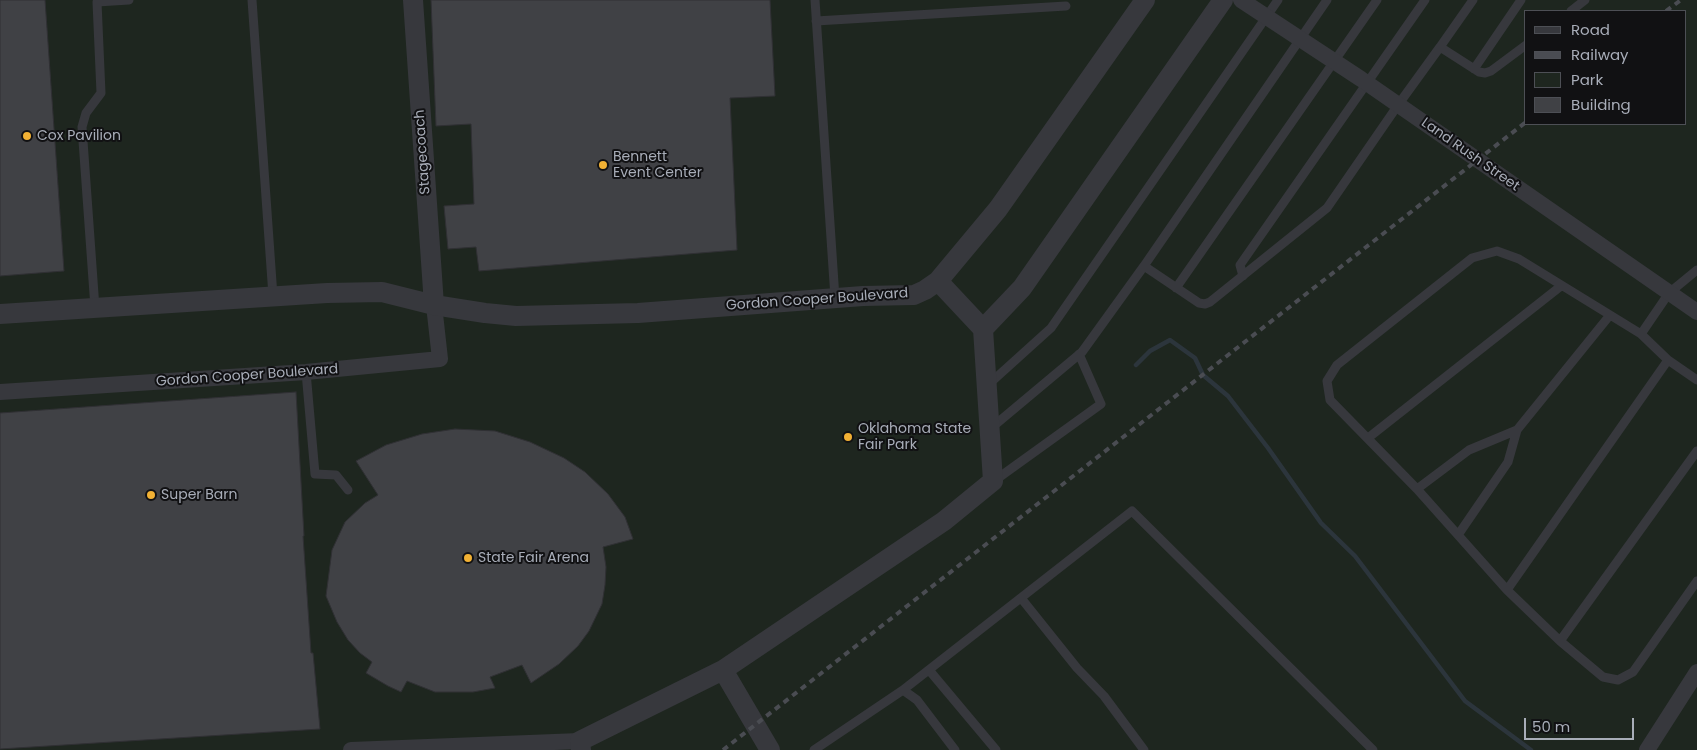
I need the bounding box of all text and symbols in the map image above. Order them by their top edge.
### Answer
legend [1524,10,1687,125]
text: Road [1571,19,1610,40]
text: Railway [1571,44,1629,65]
text: Park [1571,69,1603,90]
text: Building [1571,94,1631,115]
street label: Stagecoach [412,109,434,195]
street label: Land Rush Street [1418,115,1522,195]
place label: Cox Pavilion [37,128,121,144]
marker: Cox Pavilion [21,130,33,142]
place label: Bennett Event Center [613,149,702,182]
marker: Bennett Event Center [597,159,609,171]
street label: Gordon Cooper Boulevard [725,285,909,315]
street label: Gordon Cooper Boulevard [155,361,339,391]
place label: Oklahoma State Fair Park [858,421,971,454]
marker: Oklahoma State Fair Park [842,431,854,443]
place label: Super Barn [161,487,238,503]
marker: Super Barn [145,489,157,501]
place label: State Fair Arena [478,550,589,566]
marker: State Fair Arena [462,552,474,564]
scale bar [1527,708,1637,740]
text: 50 m [1532,716,1570,737]

